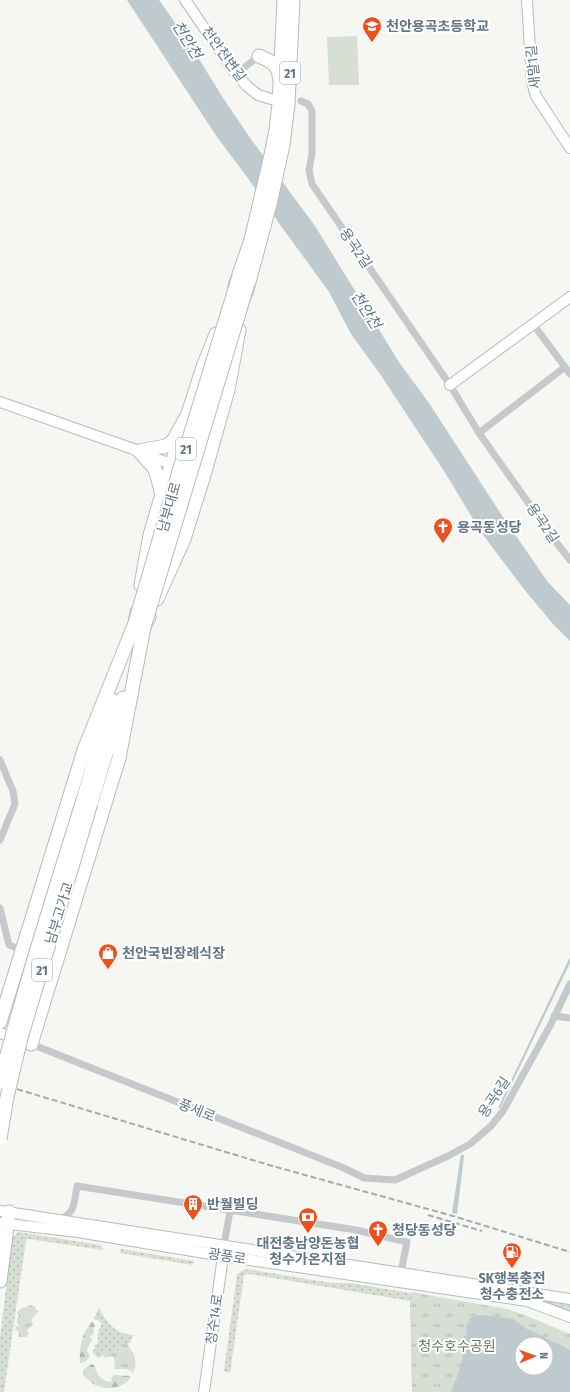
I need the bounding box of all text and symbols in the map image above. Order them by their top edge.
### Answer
school or university icon: 천안용곡초등학교 [361,15,383,43]
water label: 천안천 [168,18,207,64]
place label: 천안용곡초등학교 [386,18,489,35]
street label: 천안천변길 [198,23,249,85]
street label: 새말1길 [523,44,544,90]
road number: 21 [280,62,300,84]
street label: 용곡2길 [336,225,375,272]
water label: 천안천 [347,288,386,334]
road number: 21 [176,438,196,460]
street label: 남부대로 [154,480,185,534]
street label: 용곡2길 [523,500,562,547]
church icon: 용곡동성당 [432,516,454,544]
place label: 용곡동성당 [457,519,522,536]
street label: 남부고가교 [42,880,77,946]
shop icon: 천안국빈장례식장 [97,942,119,970]
place label: 천안국빈장례식장 [122,945,225,962]
road number: 21 [32,959,52,981]
street label: 용곡6길 [475,1074,514,1121]
street label: 풍세로 [176,1095,218,1126]
building icon: 반월빌딩 [182,1193,204,1221]
place label: 반월빌딩 [207,1196,259,1213]
bank icon: 대전충남양돈농협 청수가온지점 [297,1206,319,1234]
church icon: 청당동성당 [367,1219,389,1247]
place label: 청당동성당 [392,1222,457,1239]
place label: 대전충남양돈농협 청수가온지점 [256,1235,360,1268]
fuel station icon: SK행복충전 청수충전소 [501,1241,523,1269]
street label: 광풍로 [207,1245,247,1268]
place label: SK행복충전 청수충전소 [479,1270,545,1303]
street label: 청수14로 [203,1293,226,1345]
north arrow [514,1336,554,1376]
park label: 청수호수공원 [418,1338,496,1355]
text: N [537,1352,550,1359]

